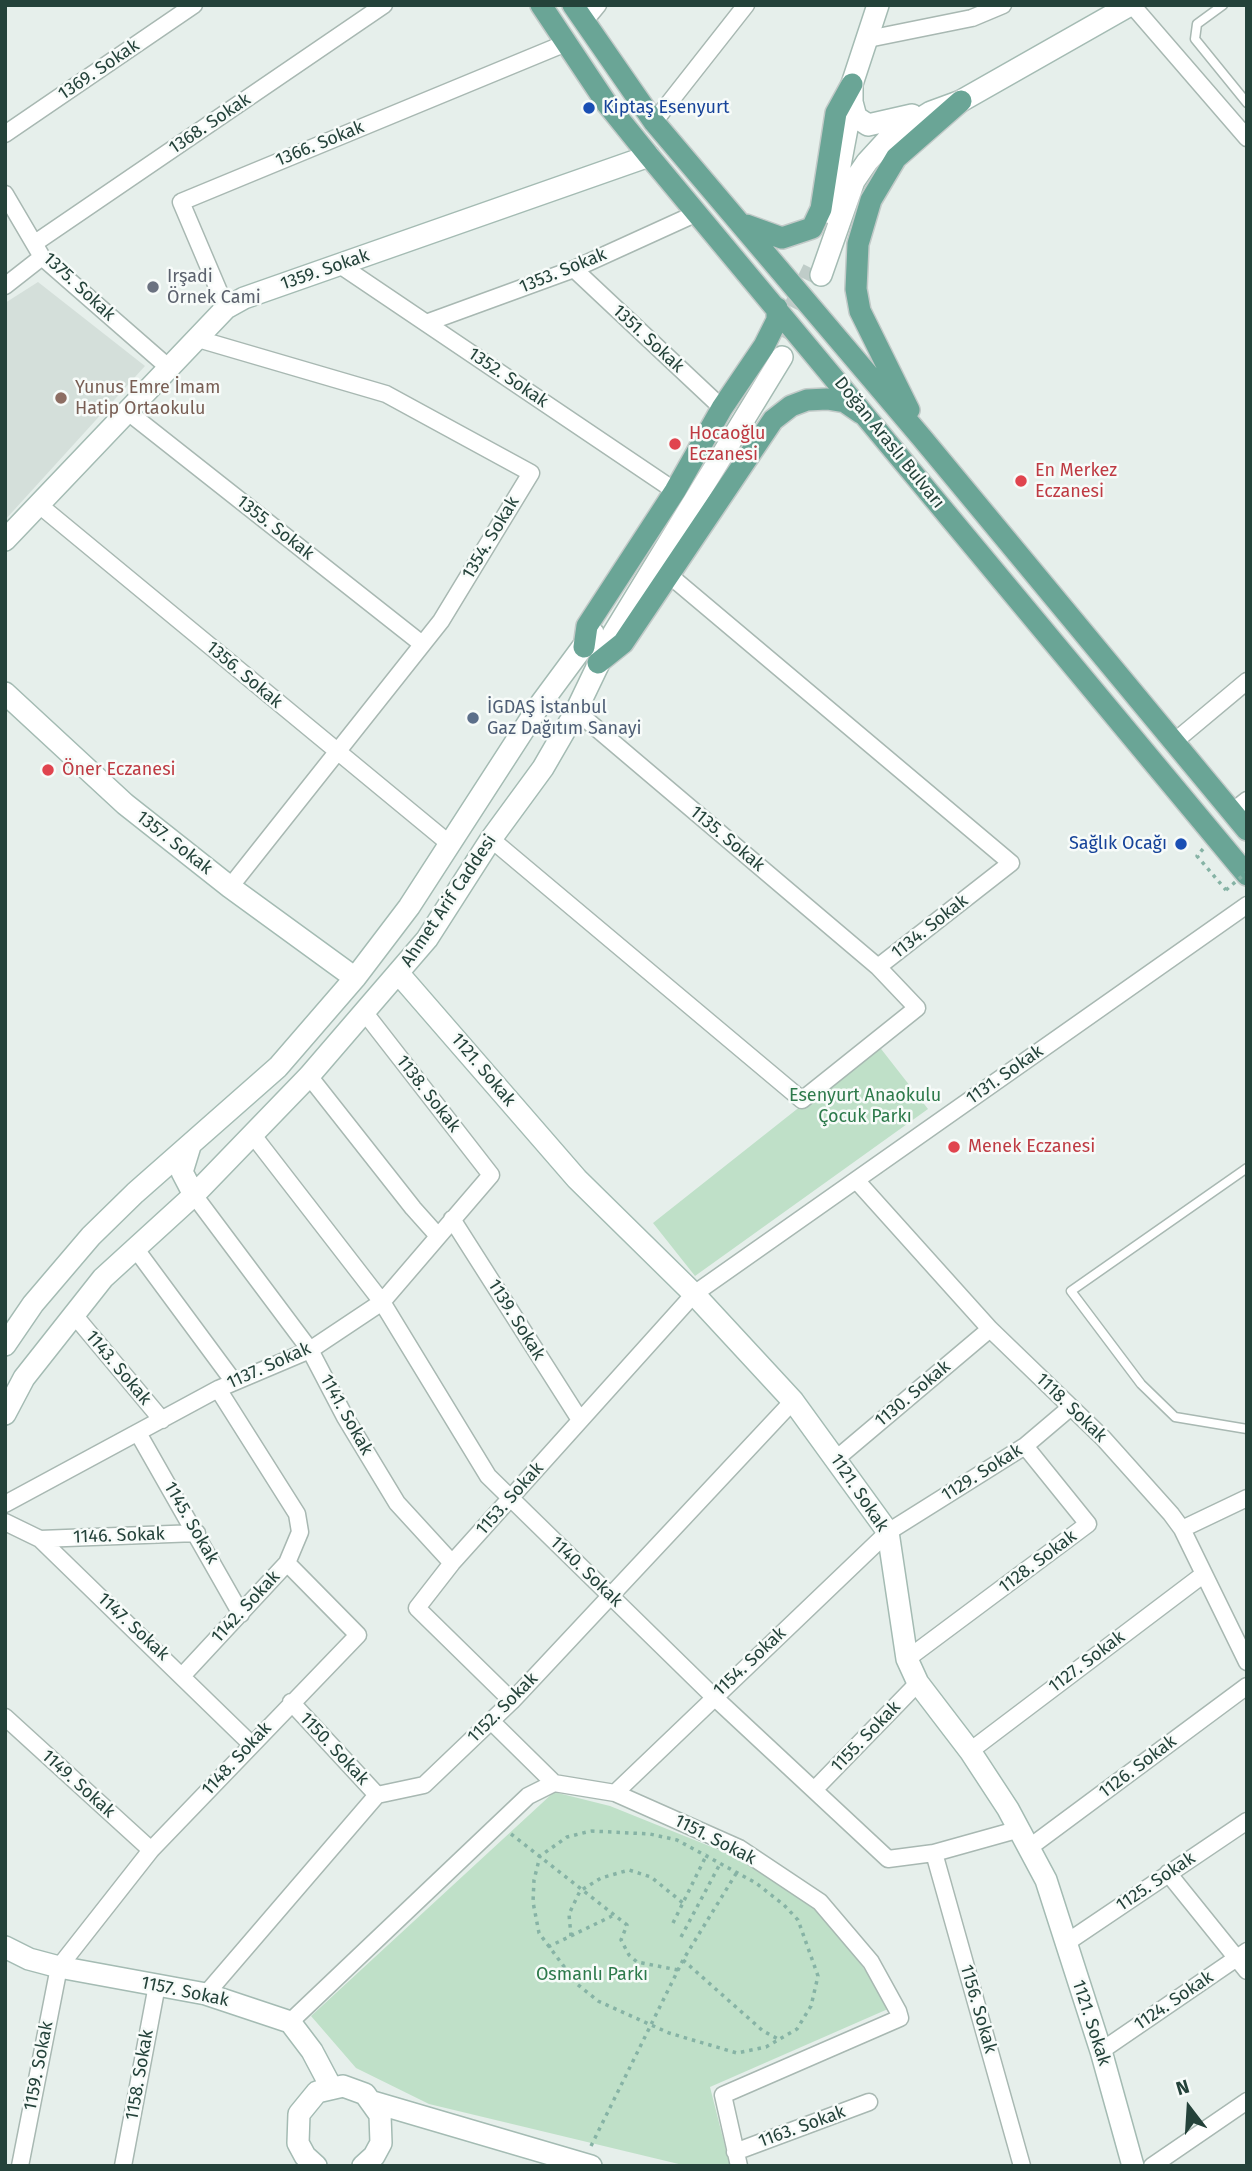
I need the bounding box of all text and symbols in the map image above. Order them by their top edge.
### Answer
street label: 1369. Sokak [54,35,144,105]
street label: 1368. Sokak [165,89,255,159]
place label: Kiptaş Esenyurt [603,97,729,119]
marker: Kiptaş Esenyurt [581,100,597,116]
street label: 1366. Sokak [273,117,367,171]
street label: 1353. Sokak [516,244,610,298]
street label: 1359. Sokak [278,245,372,295]
street label: 1375. Sokak [38,248,120,326]
place label: Irşadi Örnek Cami [167,266,261,308]
marker: Irşadi Örnek Cami [145,279,161,295]
street label: 1351. Sokak [608,300,688,378]
street label: 1352. Sokak [464,343,552,413]
street label: Doğan Araslı Bulvarı [829,373,949,513]
place label: Yunus Emre İmam Hatip Ortaokulu [75,377,221,420]
marker: Yunus Emre İmam Hatip Ortaokulu [53,390,69,406]
place label: Hocaoğlu Eczanesi [689,423,766,466]
marker: Hocaoğlu Eczanesi [667,436,683,452]
place label: En Merkez Eczanesi [1035,460,1117,503]
marker: En Merkez Eczanesi [1013,473,1029,489]
street label: 1355. Sokak [232,491,318,565]
street label: 1354. Sokak [458,493,524,583]
street label: 1356. Sokak [202,637,286,713]
place label: İGDAŞ İstanbul Gaz Dağıtım Sanayi [487,697,642,740]
marker: İGDAŞ İstanbul Gaz Dağıtım Sanayi [465,710,481,726]
place label: Öner Eczanesi [62,759,176,781]
marker: Öner Eczanesi [40,762,56,778]
street label: 1135. Sokak [685,802,769,876]
street label: 1357. Sokak [132,807,216,879]
street label: Ahmet Arif Caddesi [397,831,501,971]
place label: Sağlık Ocağı [1069,833,1167,855]
marker: Sağlık Ocağı [1173,836,1189,852]
street label: 1134. Sokak [887,890,973,964]
street label: 1121. Sokak [446,1029,520,1111]
street label: 1131. Sokak [962,1041,1048,1109]
street label: 1138. Sokak [391,1051,465,1137]
park label: Esenyurt Anaokulu Çocuk Parkı [789,1085,941,1128]
place label: Menek Eczanesi [968,1136,1095,1158]
marker: Menek Eczanesi [946,1139,962,1155]
street label: 1139. Sokak [483,1276,549,1364]
street label: 1143. Sokak [80,1326,156,1410]
street label: 1137. Sokak [224,1338,314,1394]
street label: 1130. Sokak [871,1356,955,1432]
street label: 1118. Sokak [1031,1369,1111,1447]
street label: 1141. Sokak [315,1371,377,1459]
street label: 1129. Sokak [938,1440,1026,1506]
street label: 1121. Sokak [825,1450,893,1536]
street label: 1153. Sokak [472,1458,548,1540]
street label: 1145. Sokak [159,1478,223,1568]
street label: 1146. Sokak [73,1524,165,1548]
street label: 1128. Sokak [995,1526,1081,1598]
street label: 1140. Sokak [545,1532,627,1612]
street label: 1142. Sokak [207,1566,285,1648]
street label: 1147. Sokak [93,1588,173,1666]
street label: 1154. Sokak [709,1623,791,1701]
street label: 1127. Sokak [1045,1626,1129,1698]
street label: 1152. Sokak [463,1668,543,1748]
street label: 1155. Sokak [827,1697,905,1777]
street label: 1150. Sokak [295,1708,373,1790]
street label: 1148. Sokak [198,1718,276,1800]
street label: 1126. Sokak [1095,1731,1181,1803]
street label: 1149. Sokak [37,1745,119,1823]
street label: 1151. Sokak [671,1810,759,1870]
street label: 1125. Sokak [1112,1848,1200,1916]
street label: 1156. Sokak [955,1962,1001,2056]
park label: Osmanlı Parkı [536,1964,648,1986]
street label: 1124. Sokak [1130,1967,1218,2035]
street label: 1157. Sokak [139,1972,231,2012]
street label: 1121. Sokak [1067,1977,1115,2069]
street label: 1159. Sokak [20,2019,58,2113]
street label: 1158. Sokak [121,2028,159,2122]
north arrow [1154,2073,1224,2143]
text: N [1173,2075,1192,2100]
street label: 1163. Sokak [756,2101,848,2153]

